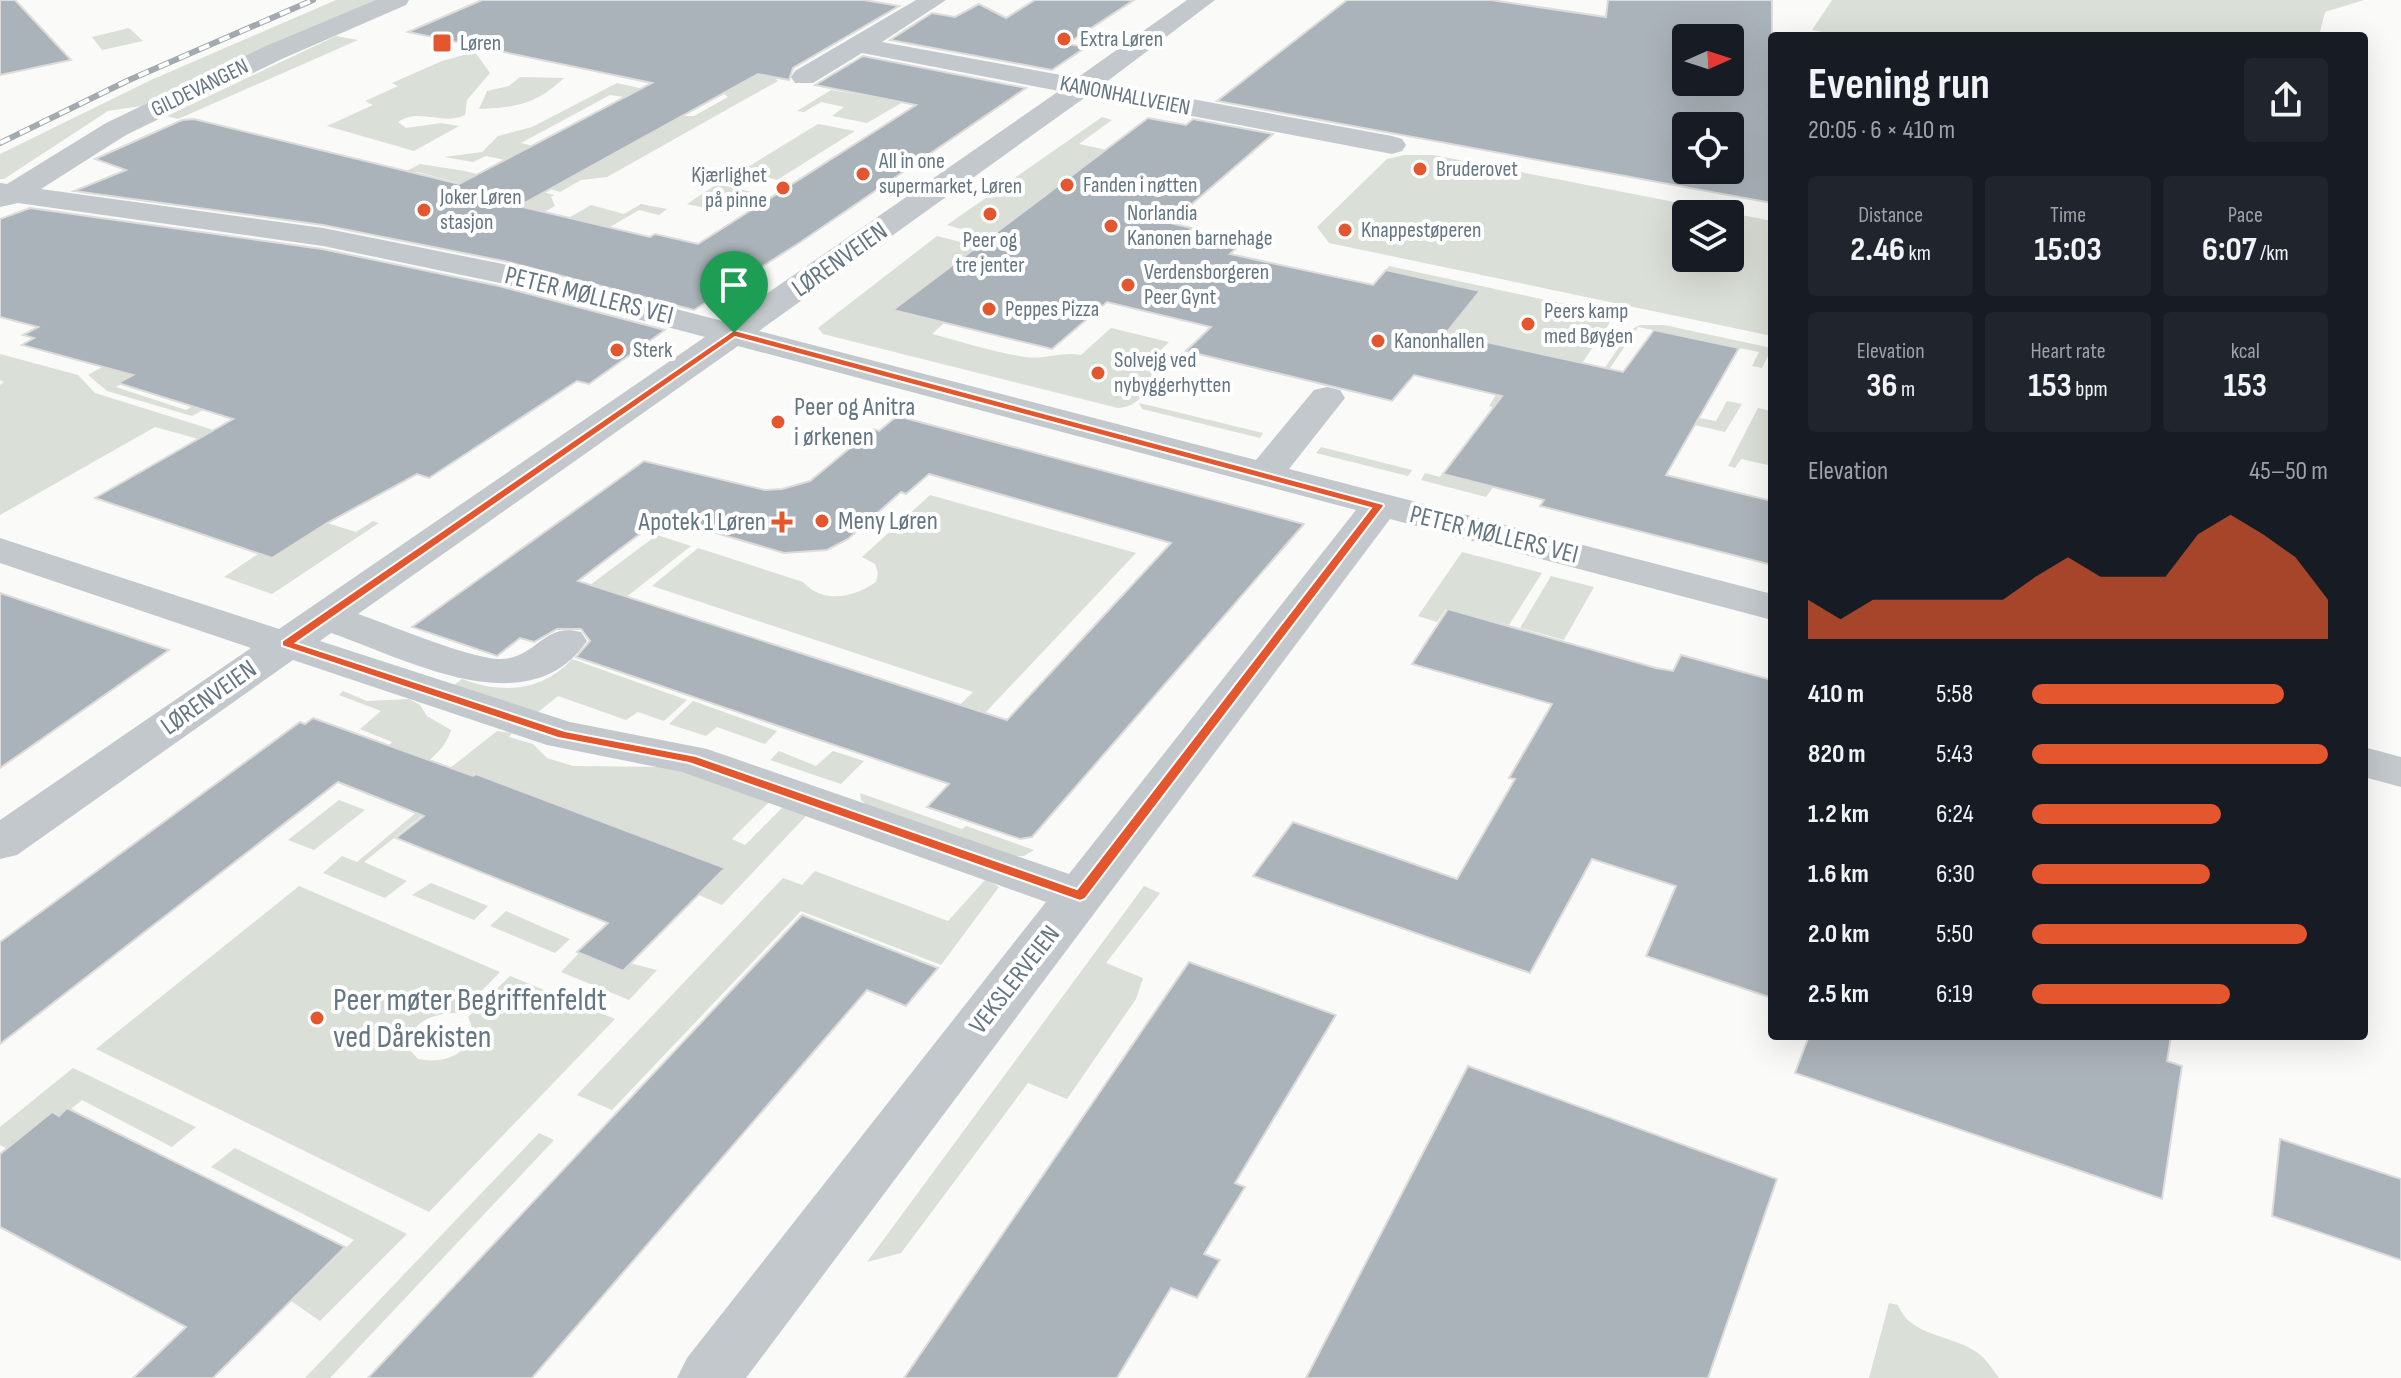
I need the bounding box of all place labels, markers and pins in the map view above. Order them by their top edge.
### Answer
place label: Extra Løren [1080,26,1163,53]
place label: Løren [460,30,501,57]
marker: Extra Løren [1055,30,1073,48]
marker: Løren [431,32,453,54]
place label: All in one supermarket, Løren [878,148,1022,200]
place label: Bruderovet [1436,156,1518,183]
marker: Bruderovet [1411,160,1429,178]
place label: Kjærlighet på pinne [691,162,767,214]
marker: All in one supermarket, Løren [854,165,872,183]
place label: Fanden i nøtten [1083,172,1197,199]
marker: Fanden i nøtten [1058,176,1076,194]
marker: Kjærlighet på pinne [774,179,792,197]
place label: Joker Løren stasjon [439,184,522,236]
place label: Norlandia Kanonen barnehage [1127,200,1273,252]
marker: Joker Løren stasjon [415,201,433,219]
marker: Peer og tre jenter [981,205,999,223]
marker: Norlandia Kanonen barnehage [1102,217,1120,235]
place label: Knappestøperen [1361,217,1482,244]
marker: Knappestøperen [1336,221,1354,239]
place label: Peer og tre jenter [955,227,1025,279]
pin [700,251,768,333]
place label: Verdensborgeren Peer Gynt [1144,259,1269,311]
marker: Verdensborgeren Peer Gynt [1119,276,1137,294]
place label: Peppes Pizza [1005,296,1099,323]
place label: Peers kamp med Bøygen [1544,298,1633,350]
marker: Peppes Pizza [980,300,998,318]
marker: Peers kamp med Bøygen [1519,315,1537,333]
place label: Kanonhallen [1394,328,1485,355]
marker: Kanonhallen [1369,332,1387,350]
place label: Sterk [633,337,673,364]
marker: Sterk [608,341,626,359]
place label: Solvejg ved nybyggerhytten [1114,347,1231,399]
marker: Solvejg ved nybyggerhytten [1089,364,1107,382]
place label: Peer og Anitra i ørkenen [794,392,915,453]
marker: Peer og Anitra i ørkenen [769,413,787,431]
place label: Meny Løren [838,506,938,537]
place label: Apotek 1 Løren [638,507,766,538]
marker: Meny Løren [813,512,831,530]
marker: Apotek 1 Løren [773,513,791,531]
place label: Peer møter Begriffenfeldt ved Dårekisten [333,981,607,1057]
marker: Peer møter Begriffenfeldt ved Dårekisten [308,1009,326,1027]

